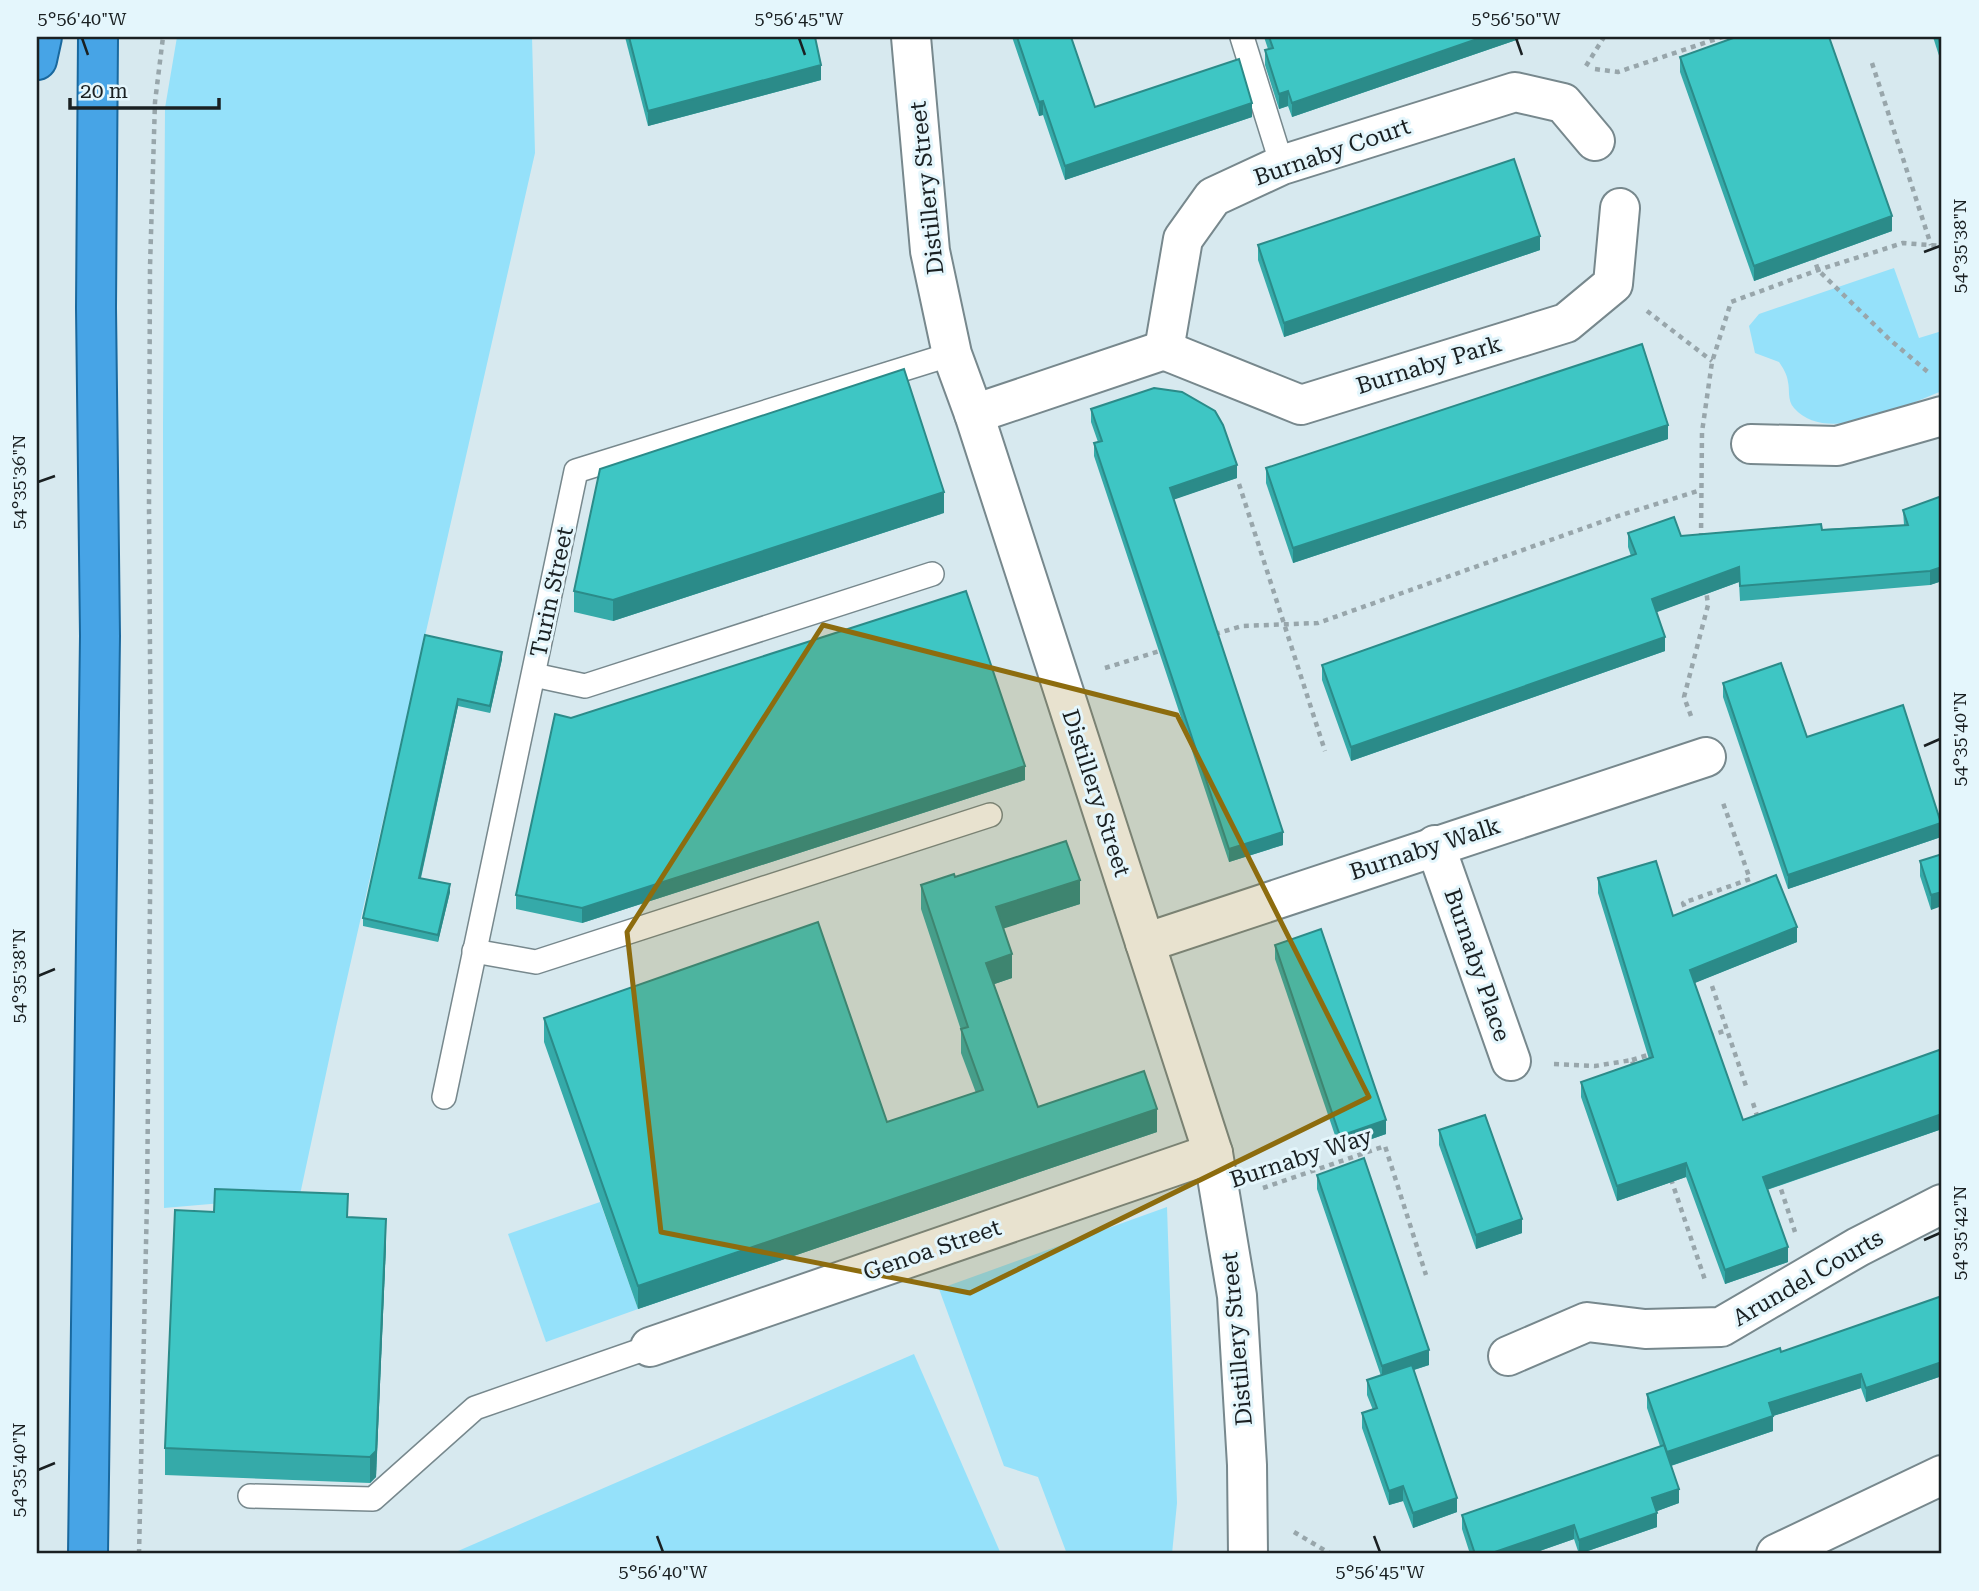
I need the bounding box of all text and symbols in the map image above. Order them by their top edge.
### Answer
text: 5°56'40"W [38,8,127,29]
text: 5°56'45"W [755,8,844,29]
text: 5°56'50"W [1472,8,1561,29]
scale bar [70,66,219,110]
text: 20 m [80,79,128,103]
street label: Distillery Street [904,100,950,276]
street label: Burnaby Court [1250,112,1414,191]
text: 54°35'38"N [1949,199,1970,293]
street label: Burnaby Park [1353,330,1505,400]
text: 54°35'36"N [8,435,29,529]
street label: Turin Street [525,524,579,660]
text: 54°35'40"N [1949,692,1970,786]
street label: Distillery Street [1056,706,1136,880]
street label: Burnaby Walk [1346,812,1504,886]
street label: Burnaby Place [1438,885,1516,1045]
text: 54°35'38"N [8,929,29,1023]
street label: Burnaby Way [1226,1122,1376,1194]
text: 54°35'42"N [1949,1186,1970,1280]
street label: Genoa Street [860,1214,1005,1286]
street label: Arundel Courts [1728,1224,1888,1332]
street label: Distillery Street [1216,1251,1258,1427]
text: 54°35'40"N [8,1423,29,1517]
text: 5°56'40"W [619,1561,708,1582]
text: 5°56'45"W [1336,1561,1425,1582]

